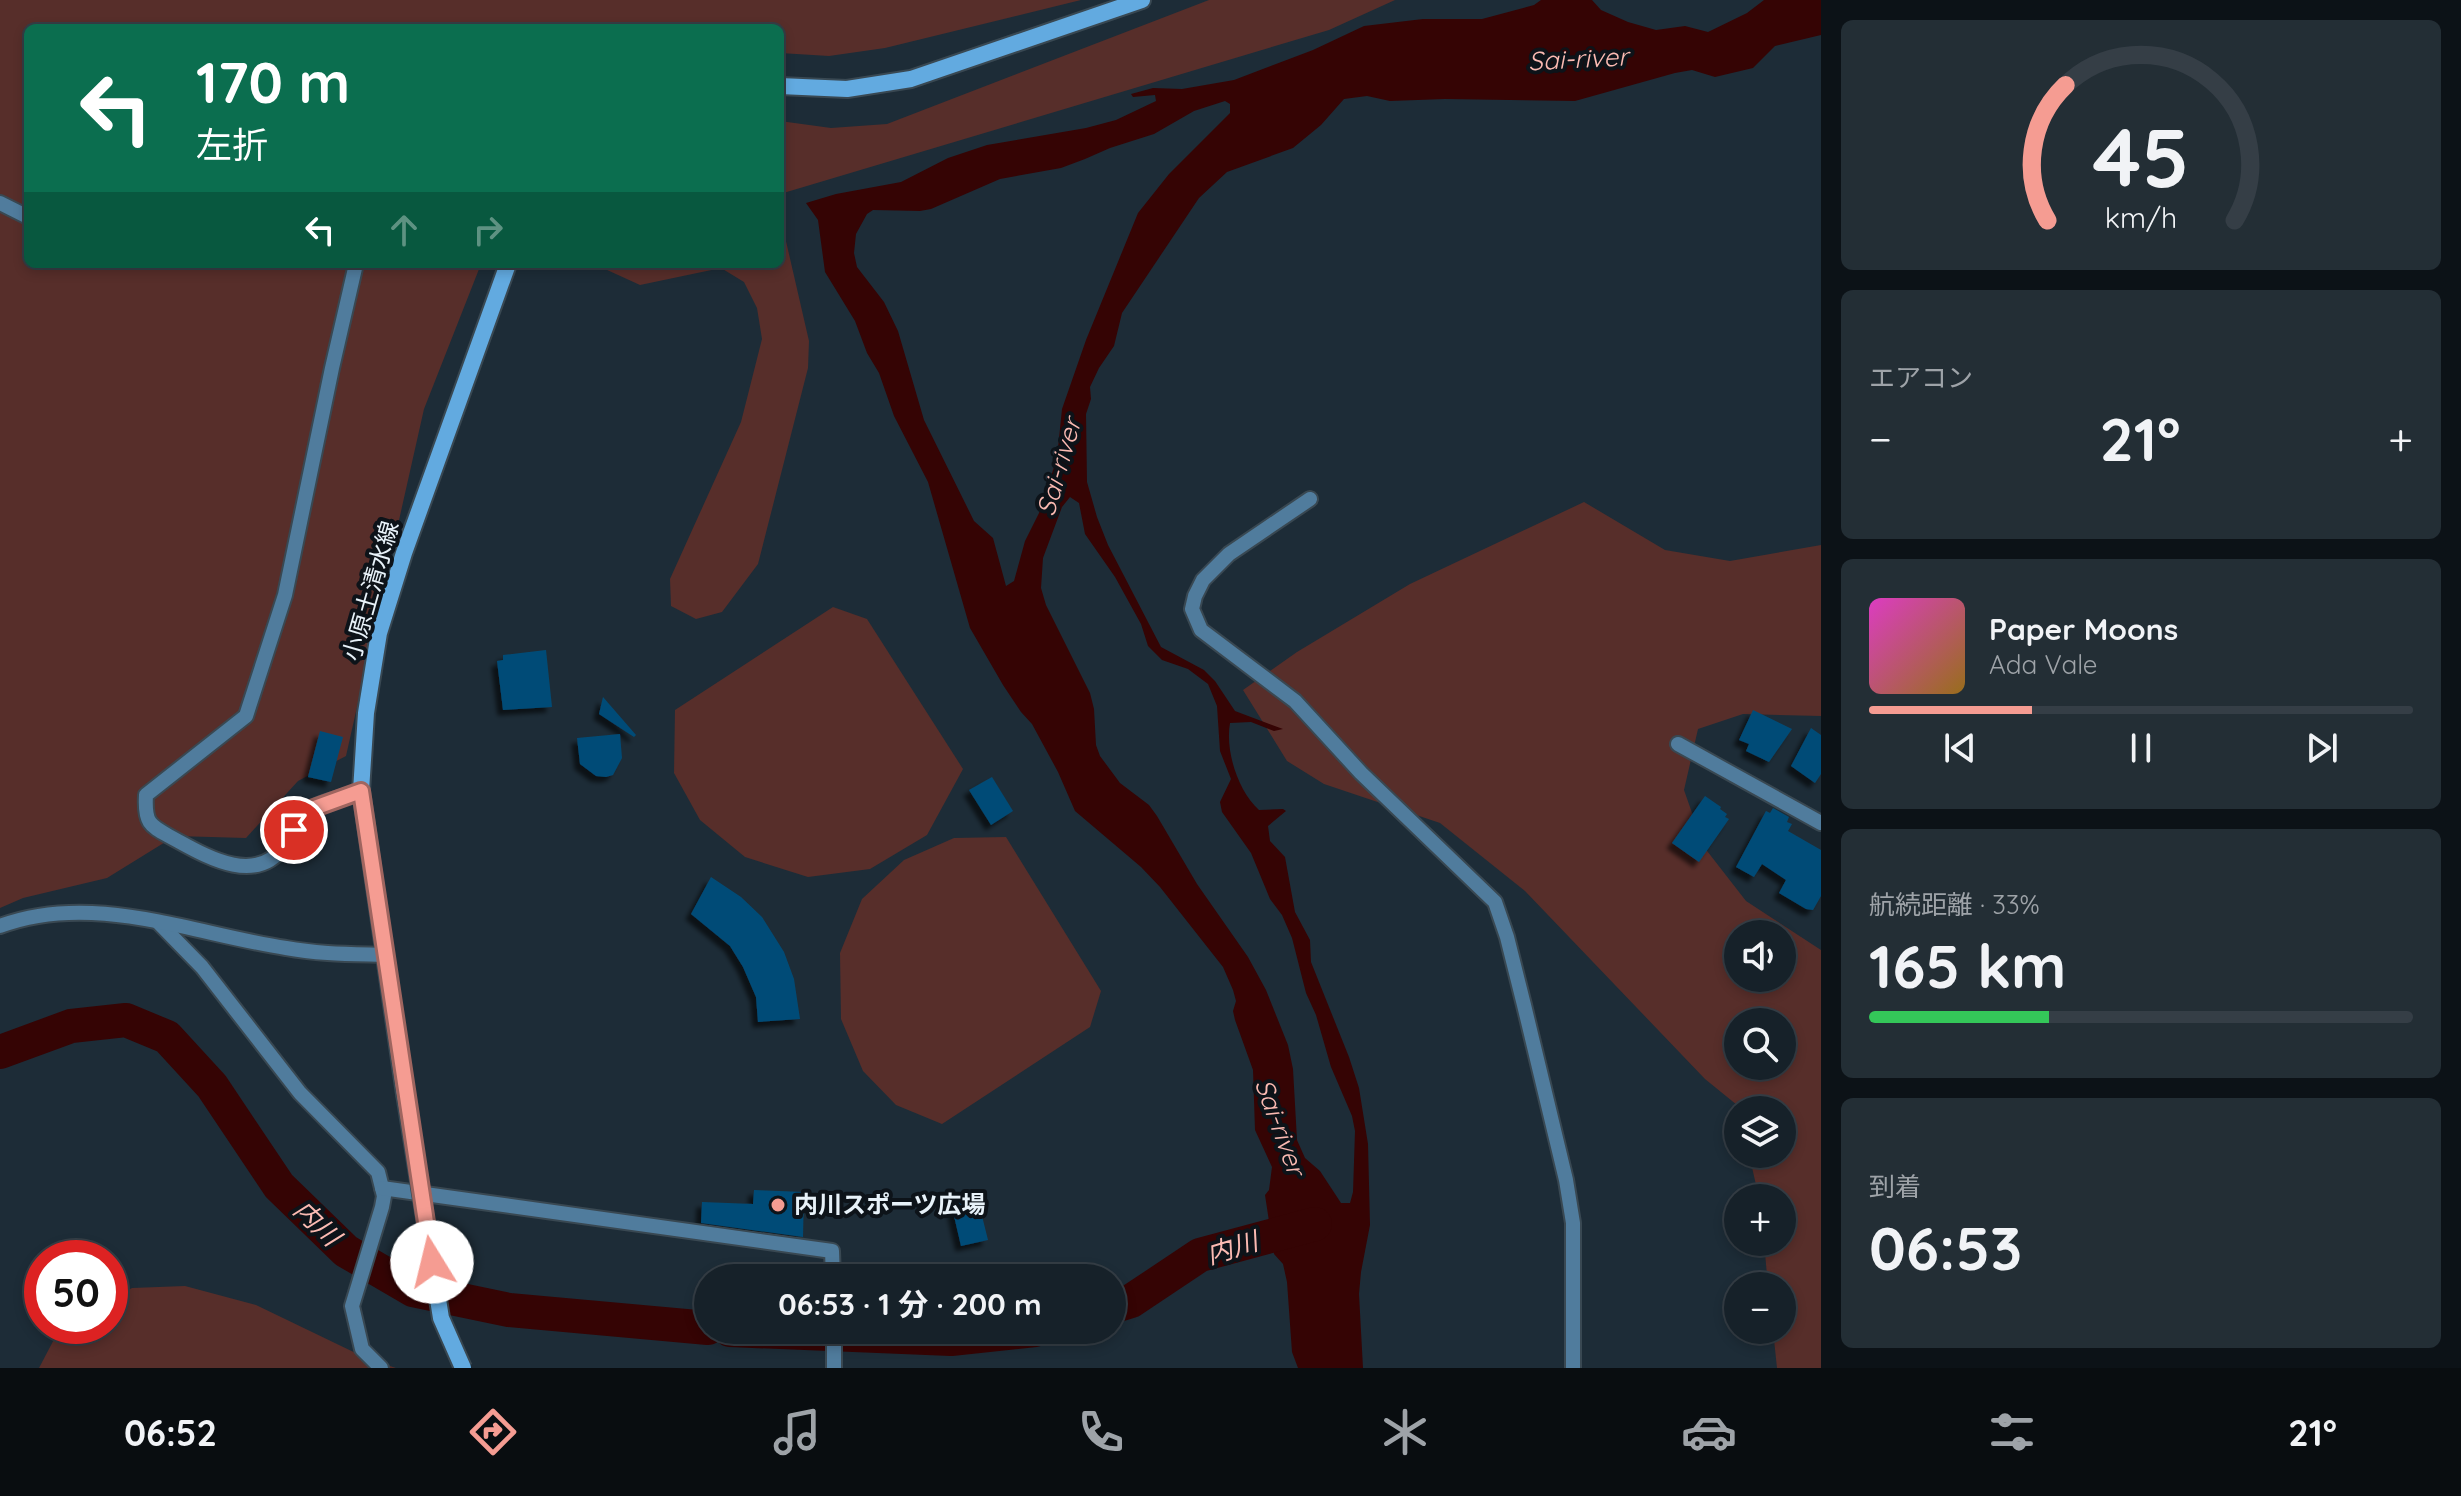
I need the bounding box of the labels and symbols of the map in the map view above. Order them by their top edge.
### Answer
water label: Sai-river [1527,39,1632,78]
water label: Sai-river [1029,411,1089,519]
street label: 小原土清水線 [336,517,404,664]
pin [260,796,328,864]
water label: Sai-river [1248,1074,1314,1182]
place label: 内川スポーツ広場 [794,1189,986,1219]
water label: 内川 [287,1193,350,1255]
marker: 内川スポーツ広場 [769,1196,787,1214]
position arrow [390,1220,474,1304]
water label: 内川 [1202,1223,1264,1271]
speed limit sign: 50 [24,1240,128,1344]

